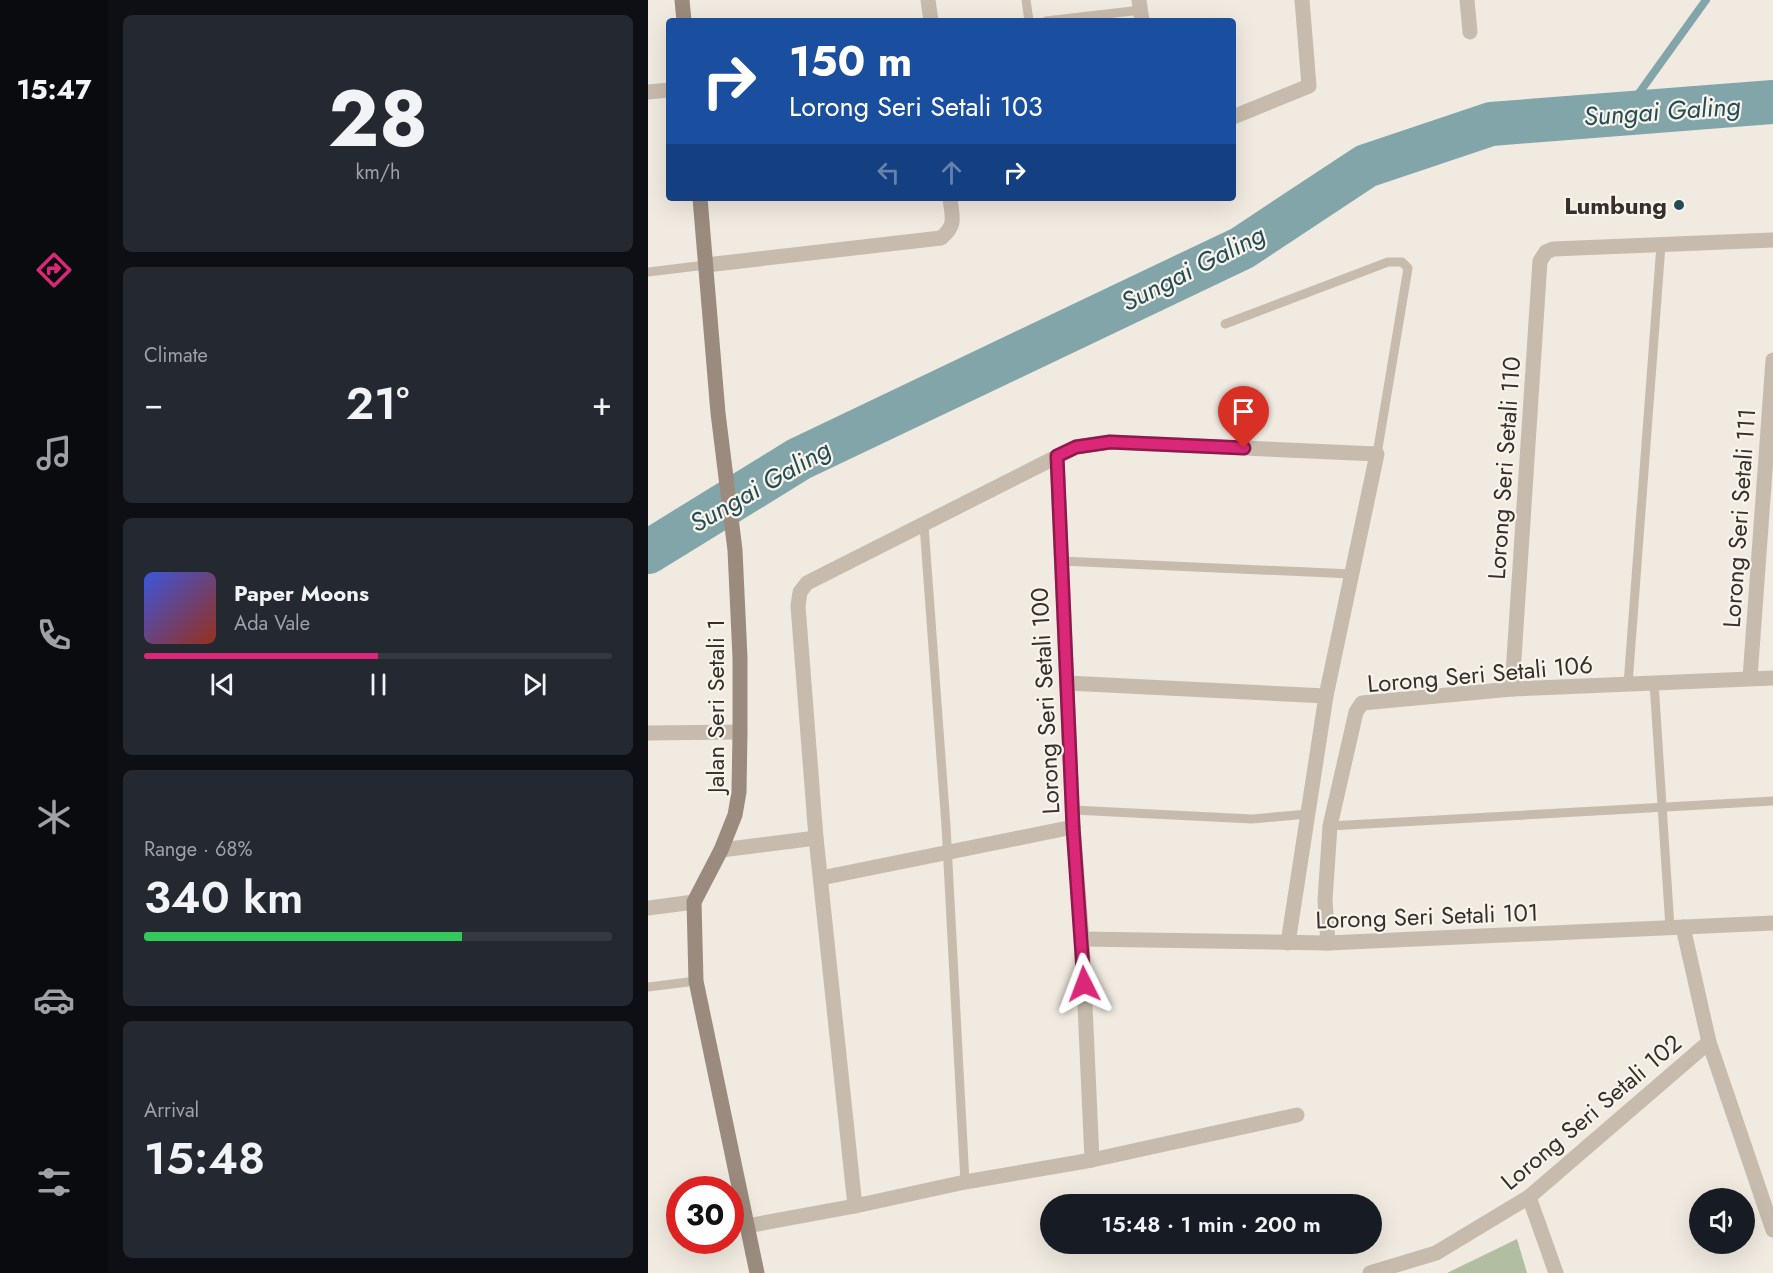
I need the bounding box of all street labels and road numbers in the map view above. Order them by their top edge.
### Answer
street label: Lorong Seri Setali 110 [1479,355,1529,581]
street label: Lorong Seri Setali 111 [1714,407,1764,629]
street label: Lorong Seri Setali 100 [1022,587,1068,815]
street label: Jalan Seri Setali 1 [698,619,733,796]
street label: Lorong Seri Setali 106 [1366,647,1594,701]
street label: Lorong Seri Setali 101 [1315,895,1539,937]
street label: Lorong Seri Setali 102 [1493,1026,1689,1198]

